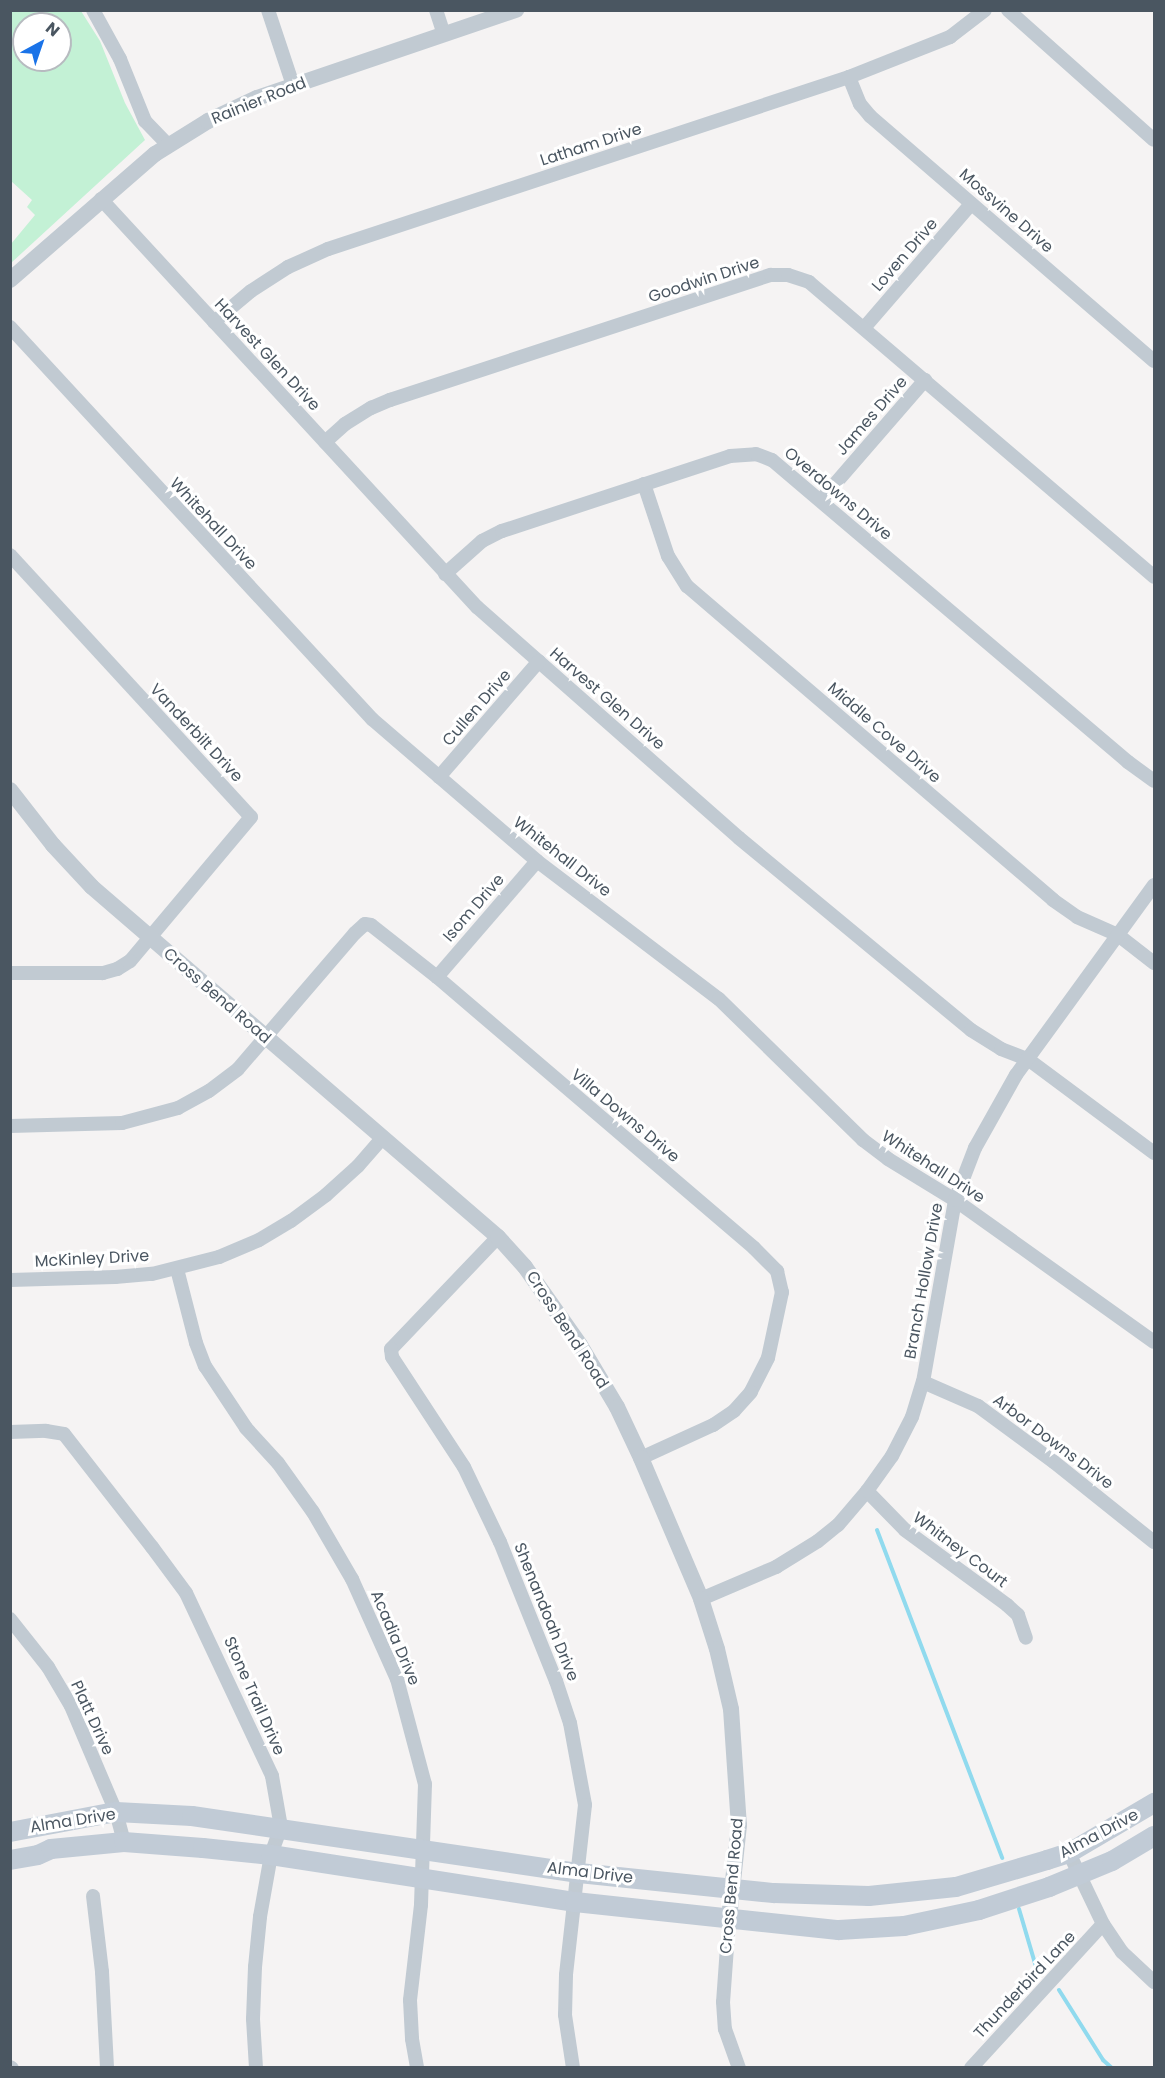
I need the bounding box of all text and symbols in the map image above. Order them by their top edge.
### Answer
north arrow [12,12,72,72]
text: N [41,17,65,42]
street label: Rainier Road [209,73,309,129]
street label: Latham Drive [538,120,644,170]
street label: Mossvine Drive [955,165,1057,257]
street label: Loven Drive [868,214,942,296]
street label: Goodwin Drive [646,253,762,307]
street label: Harvest Glen Drive [210,295,324,415]
street label: James Drive [832,373,912,459]
street label: Overdowns Drive [780,443,896,545]
street label: Whitehall Drive [165,474,261,574]
street label: Harvest Glen Drive [546,644,668,754]
street label: Cullen Drive [439,666,515,750]
street label: Middle Cove Drive [824,679,944,787]
street label: Vanderbilt Drive [146,680,246,786]
street label: Whitehall Drive [509,813,615,901]
street label: Isom Drive [439,870,509,946]
street label: Cross Bend Road [159,944,275,1048]
street label: Villa Downs Drive [567,1065,683,1167]
street label: Whitehall Drive [878,1127,988,1207]
street label: Branch Hollow Drive [901,1202,947,1360]
street label: McKinley Drive [34,1246,150,1272]
street label: Cross Bend Road [522,1268,612,1392]
street label: Arbor Downs Drive [989,1390,1117,1494]
street label: Whitney Court [909,1508,1011,1592]
street label: Shenandoah Drive [510,1540,582,1684]
street label: Acadia Drive [366,1588,424,1688]
street label: Stone Trail Drive [219,1634,289,1758]
street label: Platt Drive [66,1678,118,1758]
street label: Alma Drive [29,1805,117,1837]
street label: Alma Drive [1056,1805,1142,1863]
street label: Cross Bend Road [717,1817,747,1955]
street label: Alma Drive [546,1858,634,1888]
street label: Thunderbird Lane [970,1927,1080,2043]

